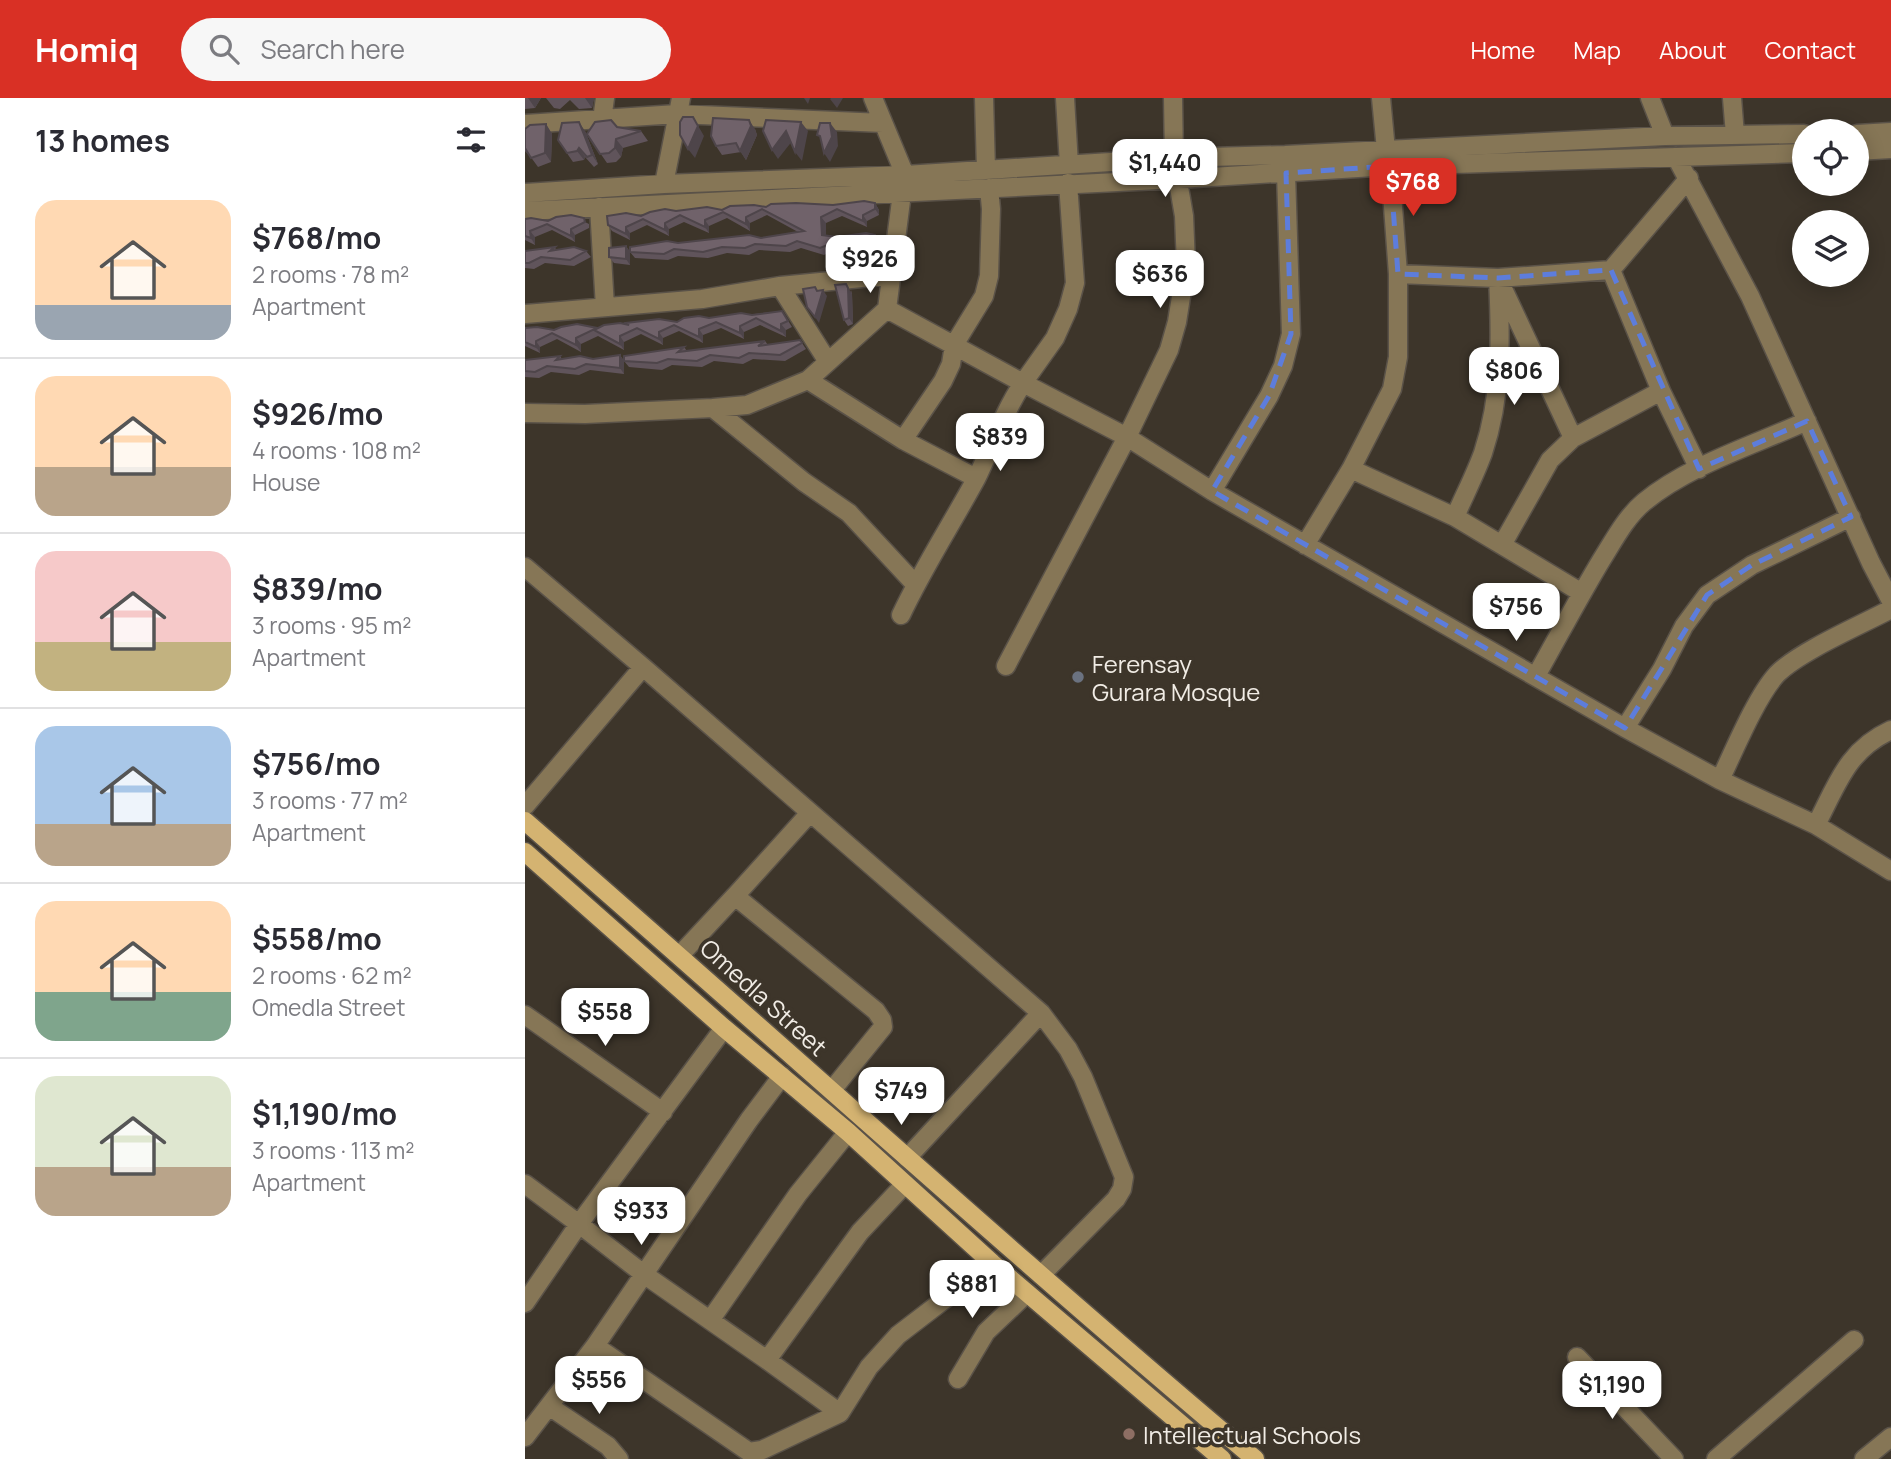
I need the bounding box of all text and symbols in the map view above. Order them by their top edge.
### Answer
search box [181,18,671,81]
text: Homiq [35,27,139,72]
icon: search [205,30,243,68]
text: Search here [261,31,405,67]
text: Home [1470,33,1535,66]
text: Map [1573,33,1621,66]
text: About [1659,33,1727,66]
text: Contact [1765,33,1856,66]
map controls [1792,119,1869,287]
button: locate [1792,119,1869,196]
text: 13 homes [35,120,170,161]
icon: filters [452,121,490,159]
pin: $1,440 [1108,140,1222,199]
text: $1,440 [1128,146,1202,178]
pin: $768 [1372,158,1454,218]
text: $768 [1385,165,1441,197]
button: layers [1792,210,1869,287]
text: $768/mo [252,217,381,258]
icon: home [91,228,175,312]
pin: $926 [829,236,911,295]
text: $926 [842,242,898,274]
pin: $636 [1119,250,1201,310]
text: $636 [1132,257,1188,289]
text: 2 rooms · 78 m² [252,258,409,290]
text: Apartment [252,290,366,322]
pin: $806 [1473,348,1555,407]
text: $806 [1485,354,1543,386]
text: $926/mo [252,393,383,434]
icon: home [91,404,175,488]
pin: $839 [959,414,1041,473]
text: $839 [972,420,1028,452]
text: 4 rooms · 108 m² [252,434,421,466]
text: House [252,466,321,498]
text: $839/mo [252,568,383,609]
icon: home [91,579,175,663]
pin: $756 [1475,584,1557,643]
text: $756 [1489,590,1543,622]
text: 3 rooms · 95 m² [252,609,411,641]
text: Apartment [252,641,366,673]
place label: Ferensay Gurara Mosque [1092,647,1260,708]
marker: Ferensay Gurara Mosque [1070,669,1086,685]
text: $756/mo [252,743,380,784]
icon: home [91,754,175,838]
text: 3 rooms · 77 m² [252,784,408,816]
text: Apartment [252,816,366,848]
text: $558/mo [252,918,382,959]
icon: home [91,929,175,1013]
street label: Omedla Street [693,931,835,1063]
text: 2 rooms · 62 m² [252,959,412,991]
pin: $558 [564,988,646,1048]
text: Omedla Street [252,991,405,1023]
text: $558 [577,995,633,1027]
pin: $749 [860,1068,942,1127]
text: $749 [874,1074,928,1106]
text: $1,190/mo [252,1093,397,1134]
icon: home [91,1104,175,1188]
text: 3 rooms · 113 m² [252,1134,415,1166]
text: Apartment [252,1166,366,1198]
pin: $933 [600,1188,682,1247]
text: $933 [613,1194,669,1226]
pin: $881 [931,1260,1013,1320]
text: $881 [946,1267,998,1299]
pin: $556 [558,1356,640,1416]
pin: $1,190 [1555,1362,1669,1421]
text: $556 [571,1363,627,1395]
text: $1,190 [1578,1368,1646,1400]
place label: Intellectual Schools [1143,1418,1361,1451]
marker: Intellectual Schools [1121,1426,1137,1442]

